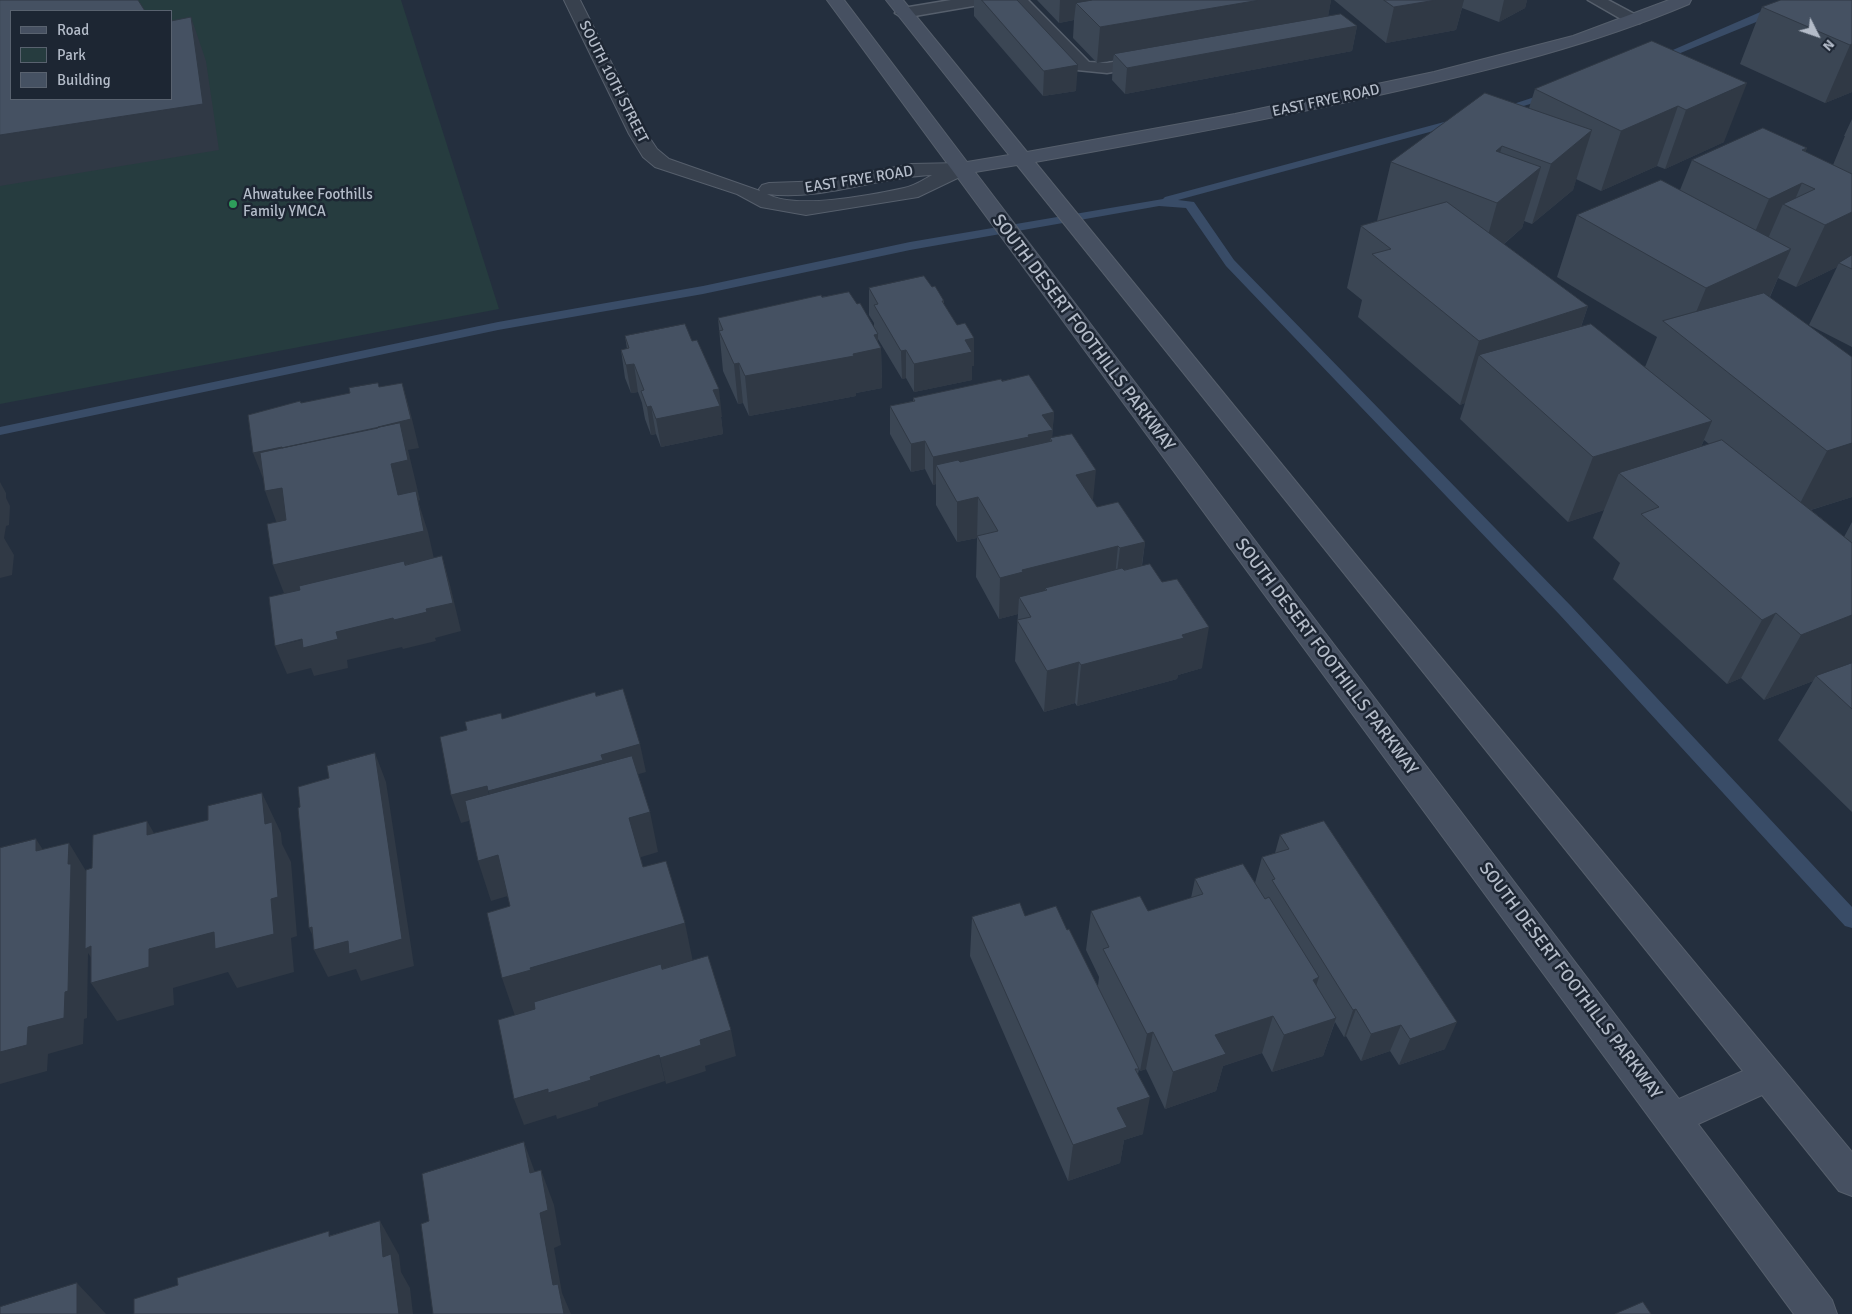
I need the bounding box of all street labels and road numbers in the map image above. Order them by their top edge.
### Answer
street label: SOUTH 10TH STREET [574,18,652,146]
street label: EAST FRYE ROAD [1271,81,1381,121]
street label: EAST FRYE ROAD [804,163,914,197]
street label: SOUTH DESERT FOOTHILLS PARKWAY [987,210,1179,456]
street label: SOUTH DESERT FOOTHILLS PARKWAY [1230,534,1422,780]
street label: SOUTH DESERT FOOTHILLS PARKWAY [1474,858,1666,1104]

